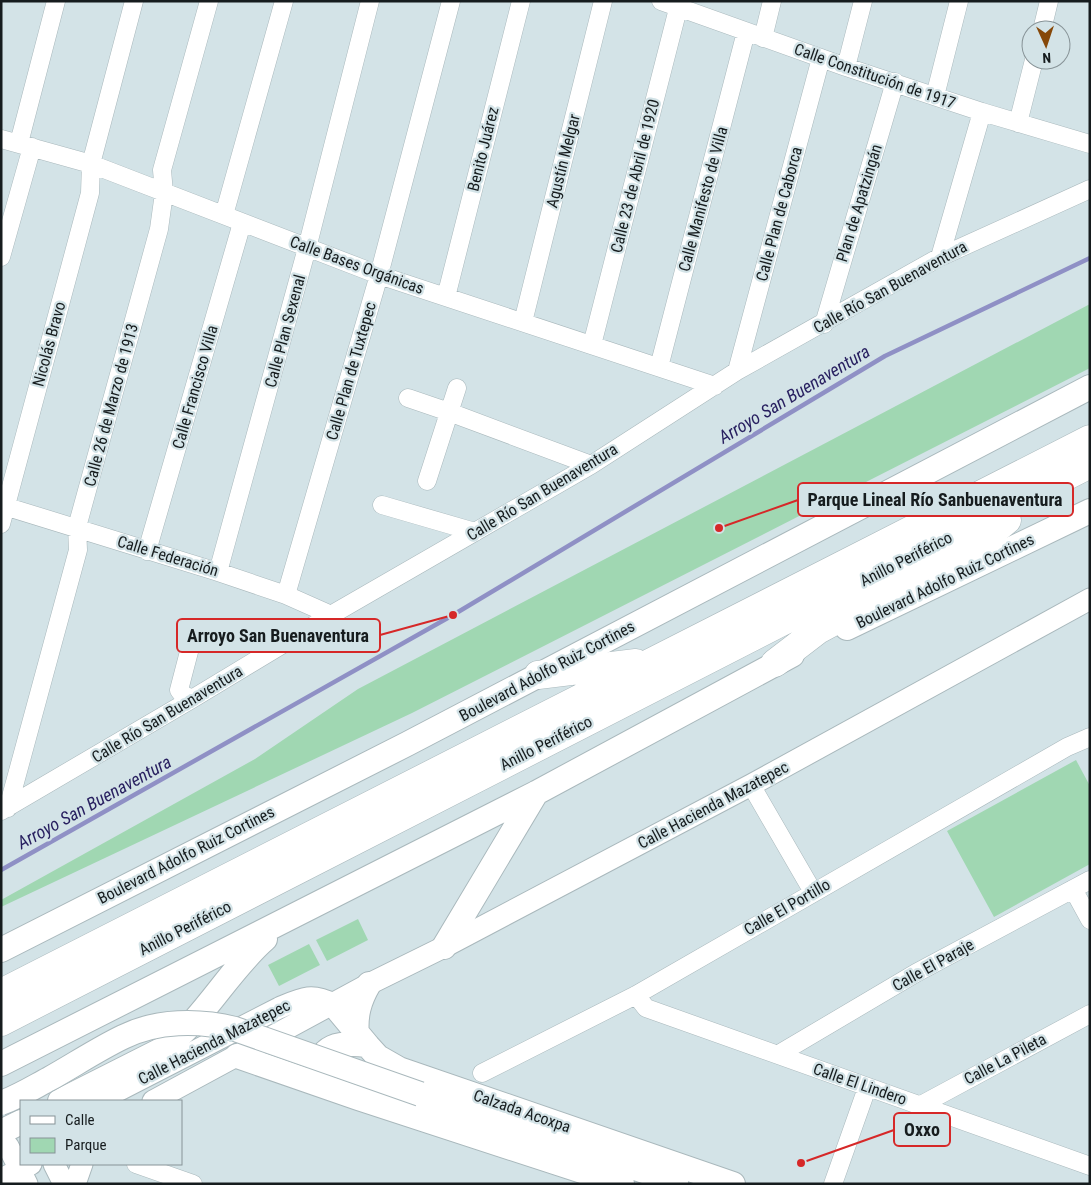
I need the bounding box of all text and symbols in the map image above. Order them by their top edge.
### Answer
north arrow [1021,20,1071,70]
street label: Calle Constitución de 1917 [792,39,958,113]
text: N [1042,50,1051,66]
street label: Calle 23 de Abril de 1920 [607,97,663,255]
street label: Benito Juárez [463,105,503,193]
street label: Agustín Melgar [542,112,584,210]
street label: Calle Manifesto de Villa [675,125,731,273]
street label: Plan de Apatzingán [832,142,886,264]
street label: Calle Plan de Caborca [752,145,806,283]
street label: Calle Bases Orgánicas [287,232,427,298]
street label: Calle Río San Buenaventura [810,237,970,337]
street label: Calle Plan Sexenal [261,272,309,390]
street label: Nicolás Bravo [29,300,69,388]
street label: Calle Plan de Tuxtepec [322,300,380,442]
street label: Calle 26 de Marzo de 1913 [80,322,142,488]
street label: Calle Francisco Villa [168,323,222,451]
water label: Arroyo San Buenaventura [714,340,874,448]
street label: Calle Río San Buenaventura [463,439,621,545]
callout: Parque Lineal Río Sanbuenaventura [798,483,1073,516]
text: Parque Lineal Río Sanbuenaventura [807,489,1063,510]
street label: Anillo Periférico [857,528,955,590]
street label: Boulevard Adolfo Ruiz Cortines [853,530,1037,632]
street label: Calle Federación [115,532,221,580]
street label: Boulevard Adolfo Ruiz Cortines [456,617,638,725]
callout: Arroyo San Buenaventura [177,619,380,652]
text: Arroyo San Buenaventura [187,625,369,646]
street label: Calle Río San Buenaventura [88,661,246,767]
street label: Anillo Periférico [497,712,595,774]
water label: Arroyo San Buenaventura [12,751,175,854]
street label: Calle Hacienda Mazatepec [634,757,792,853]
street label: Boulevard Adolfo Ruiz Cortines [94,802,278,908]
street label: Calle El Portillo [741,875,833,939]
street label: Anillo Periférico [136,897,234,959]
street label: Calle El Paraje [889,935,977,995]
street label: Calle Hacienda Mazatepec [135,995,293,1089]
street label: Calle La Pileta [961,1029,1049,1089]
street label: Calle El Lindero [811,1059,909,1109]
street label: Calzada Acoxpa [471,1086,573,1136]
legend [20,1100,182,1165]
text: Calle [65,1111,95,1129]
callout: Oxxo [894,1113,950,1146]
text: Oxxo [904,1119,940,1140]
text: Parque [65,1136,107,1154]

